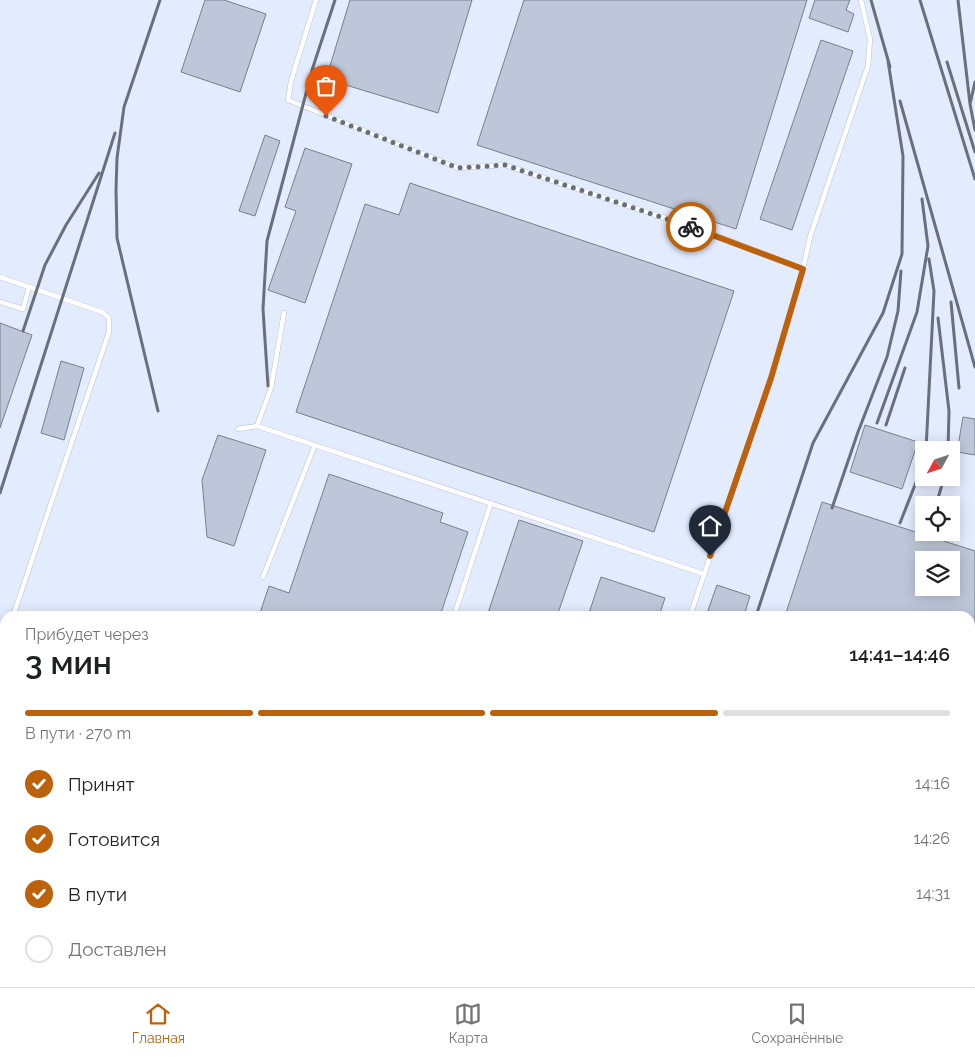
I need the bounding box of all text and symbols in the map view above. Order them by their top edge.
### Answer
pin [305,65,347,116]
icon: bag [312,72,340,100]
courier [666,202,716,252]
icon: bike [677,213,705,241]
north arrow [915,441,960,486]
map controls [915,441,960,596]
button: locate [915,496,960,541]
pin [689,505,731,556]
icon: home [696,512,724,540]
button: layers [915,551,960,596]
text: Прибудет через [25,625,149,644]
text: 14:41–14:46 [849,643,950,665]
text: 3 мин [25,644,112,681]
text: В пути · 270 m [25,724,131,743]
icon: check [25,770,53,798]
text: Принят [68,773,135,795]
text: 14:16 [915,774,950,793]
icon: check [25,825,53,853]
text: Готовится [68,828,160,850]
text: 14:26 [913,829,950,848]
icon: check [25,880,53,908]
text: В пути [68,883,127,905]
text: 14:31 [916,884,950,903]
text: Доставлен [68,938,167,960]
tab: Главная [132,1000,185,1046]
tab: Карта [449,1000,488,1046]
tab: Сохранённые [752,1000,843,1046]

